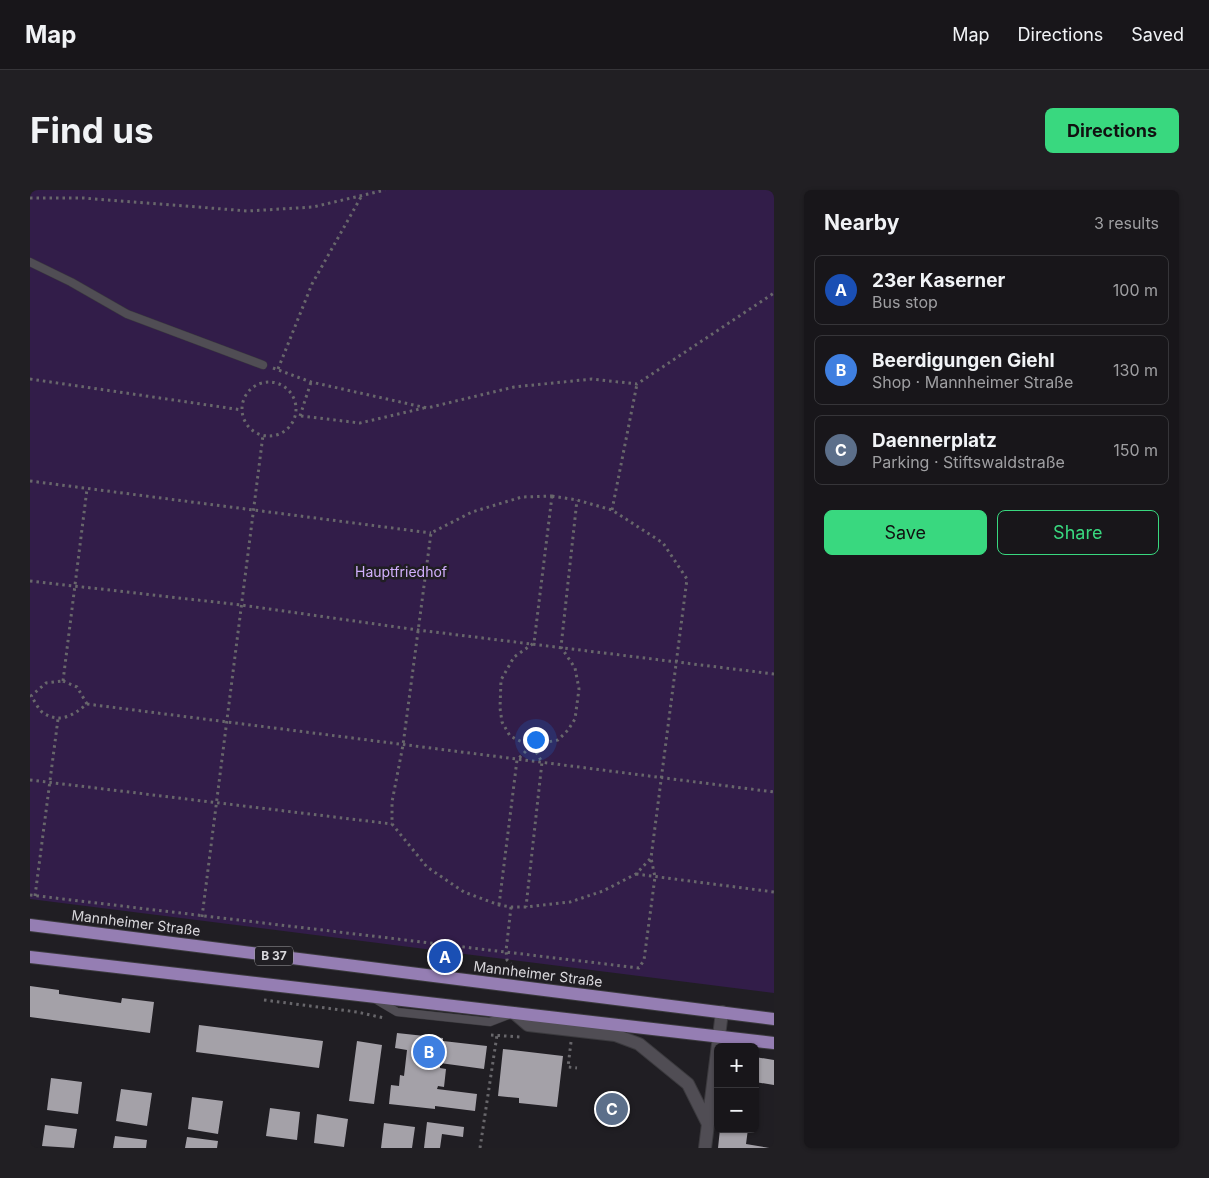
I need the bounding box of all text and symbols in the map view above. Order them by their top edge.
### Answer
text: Map [25,20,76,49]
text: Map [952,24,990,45]
text: Directions [1018,24,1103,45]
text: Saved [1131,24,1184,45]
button: Directions [1045,108,1179,153]
text: Find us [30,109,154,151]
text: Nearby [824,210,899,235]
text: 3 results [1094,213,1159,233]
text: 23er Kaserner [872,269,1005,292]
text: A [835,280,847,300]
text: 100 m [1113,280,1158,300]
text: Bus stop [872,292,938,312]
text: Beerdigungen Giehl [872,349,1055,372]
text: B [836,360,846,380]
text: 130 m [1113,360,1158,380]
text: Shop · Mannheimer Straße [872,372,1073,392]
text: Daennerplatz [872,429,997,452]
text: C [835,440,847,460]
text: 150 m [1113,440,1158,460]
text: Parking · Stiftswaldstraße [872,452,1065,472]
button: Save [824,510,987,555]
button: Share [997,510,1159,555]
park label: Hauptfriedhof [355,563,447,580]
your location [523,727,549,753]
street label: Mannheimer Straße [71,906,202,939]
pin: A [429,938,461,976]
road number: B 37 [255,946,293,966]
street label: Mannheimer Straße [473,957,604,990]
pin: B [413,1033,445,1071]
map controls [714,1043,759,1133]
button: + [714,1043,759,1088]
button: − [714,1088,759,1133]
pin: C [596,1090,628,1128]

